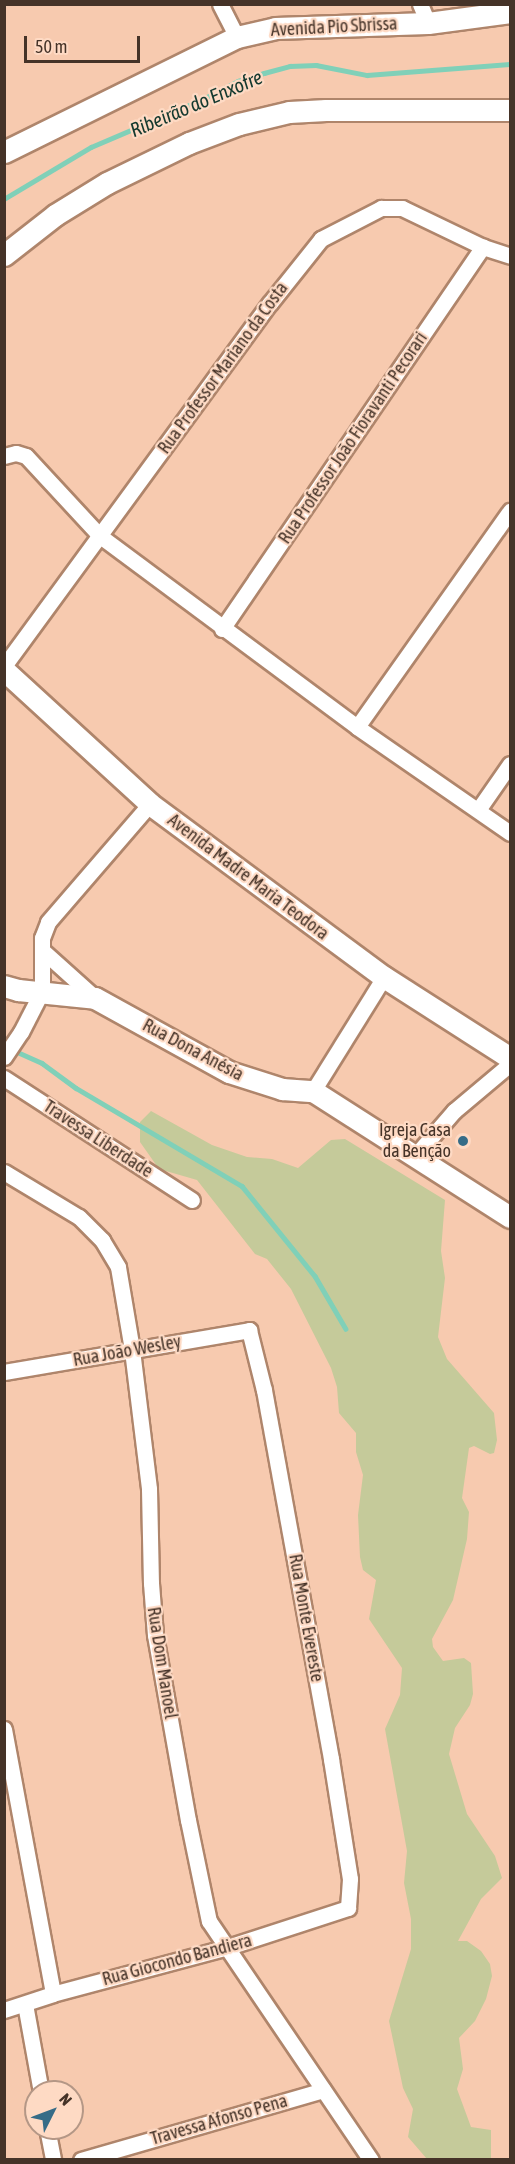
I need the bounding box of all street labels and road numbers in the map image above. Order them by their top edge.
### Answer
street label: Avenida Pio Sbrissa [270,13,398,41]
street label: Rua Professor Mariano da Costa [153,278,293,458]
street label: Rua Professor João Fioravanti Pecorari [274,328,432,548]
street label: Avenida Madre Maria Teodora [163,809,333,945]
street label: Rua Dona Anésia [139,1014,247,1086]
street label: Travessa Liberdade [39,1096,157,1182]
street label: Rua João Wesley [71,1331,183,1371]
street label: Rua Monte Evereste [284,1552,328,1684]
street label: Rua Dom Manoel [142,1605,182,1721]
street label: Rua Giocondo Bandiera [100,1930,254,1990]
street label: Travessa Afonso Pena [148,2090,290,2150]

